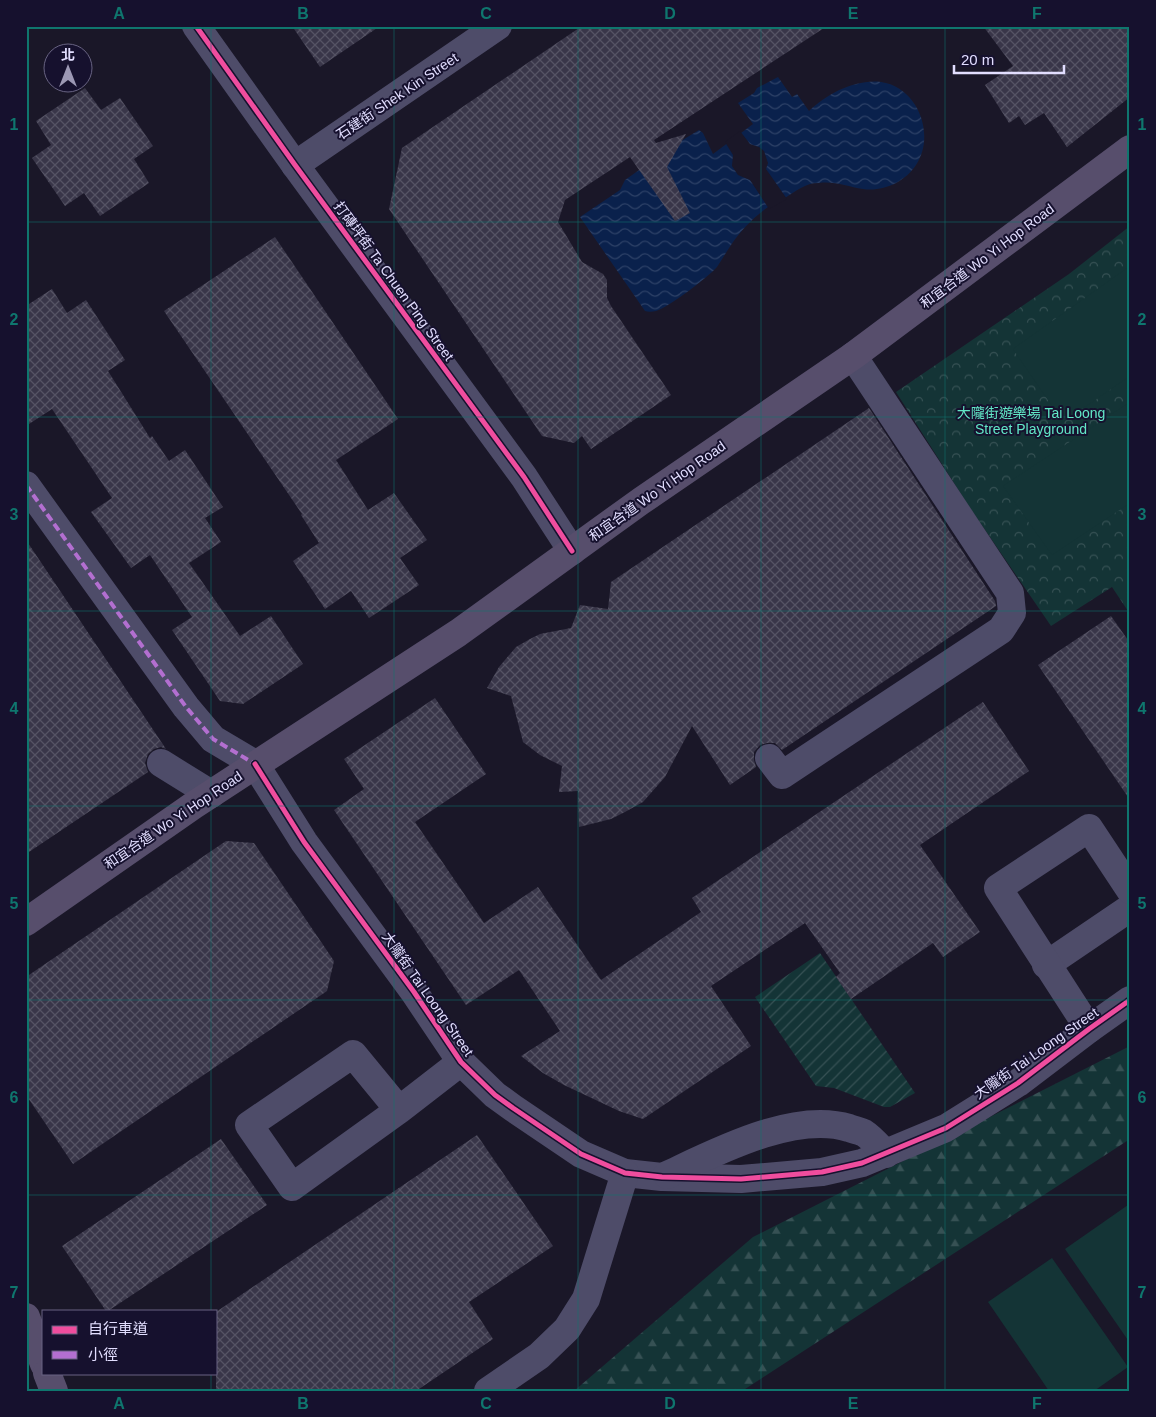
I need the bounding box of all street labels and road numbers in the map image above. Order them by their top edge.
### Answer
street label: 石建街 Shek Kin Street [333,49,461,143]
street label: 打磚坪街 Ta Chuen Ping Street [331,198,457,364]
street label: 和宜合道 Wo Yi Hop Road [917,201,1057,311]
street label: 和宜合道 Wo Yi Hop Road [586,438,728,544]
street label: 和宜合道 Wo Yi Hop Road [101,768,245,872]
street label: 大隴街 Tai Loong Street [379,929,477,1059]
street label: 大隴街 Tai Loong Street [971,1004,1101,1102]

